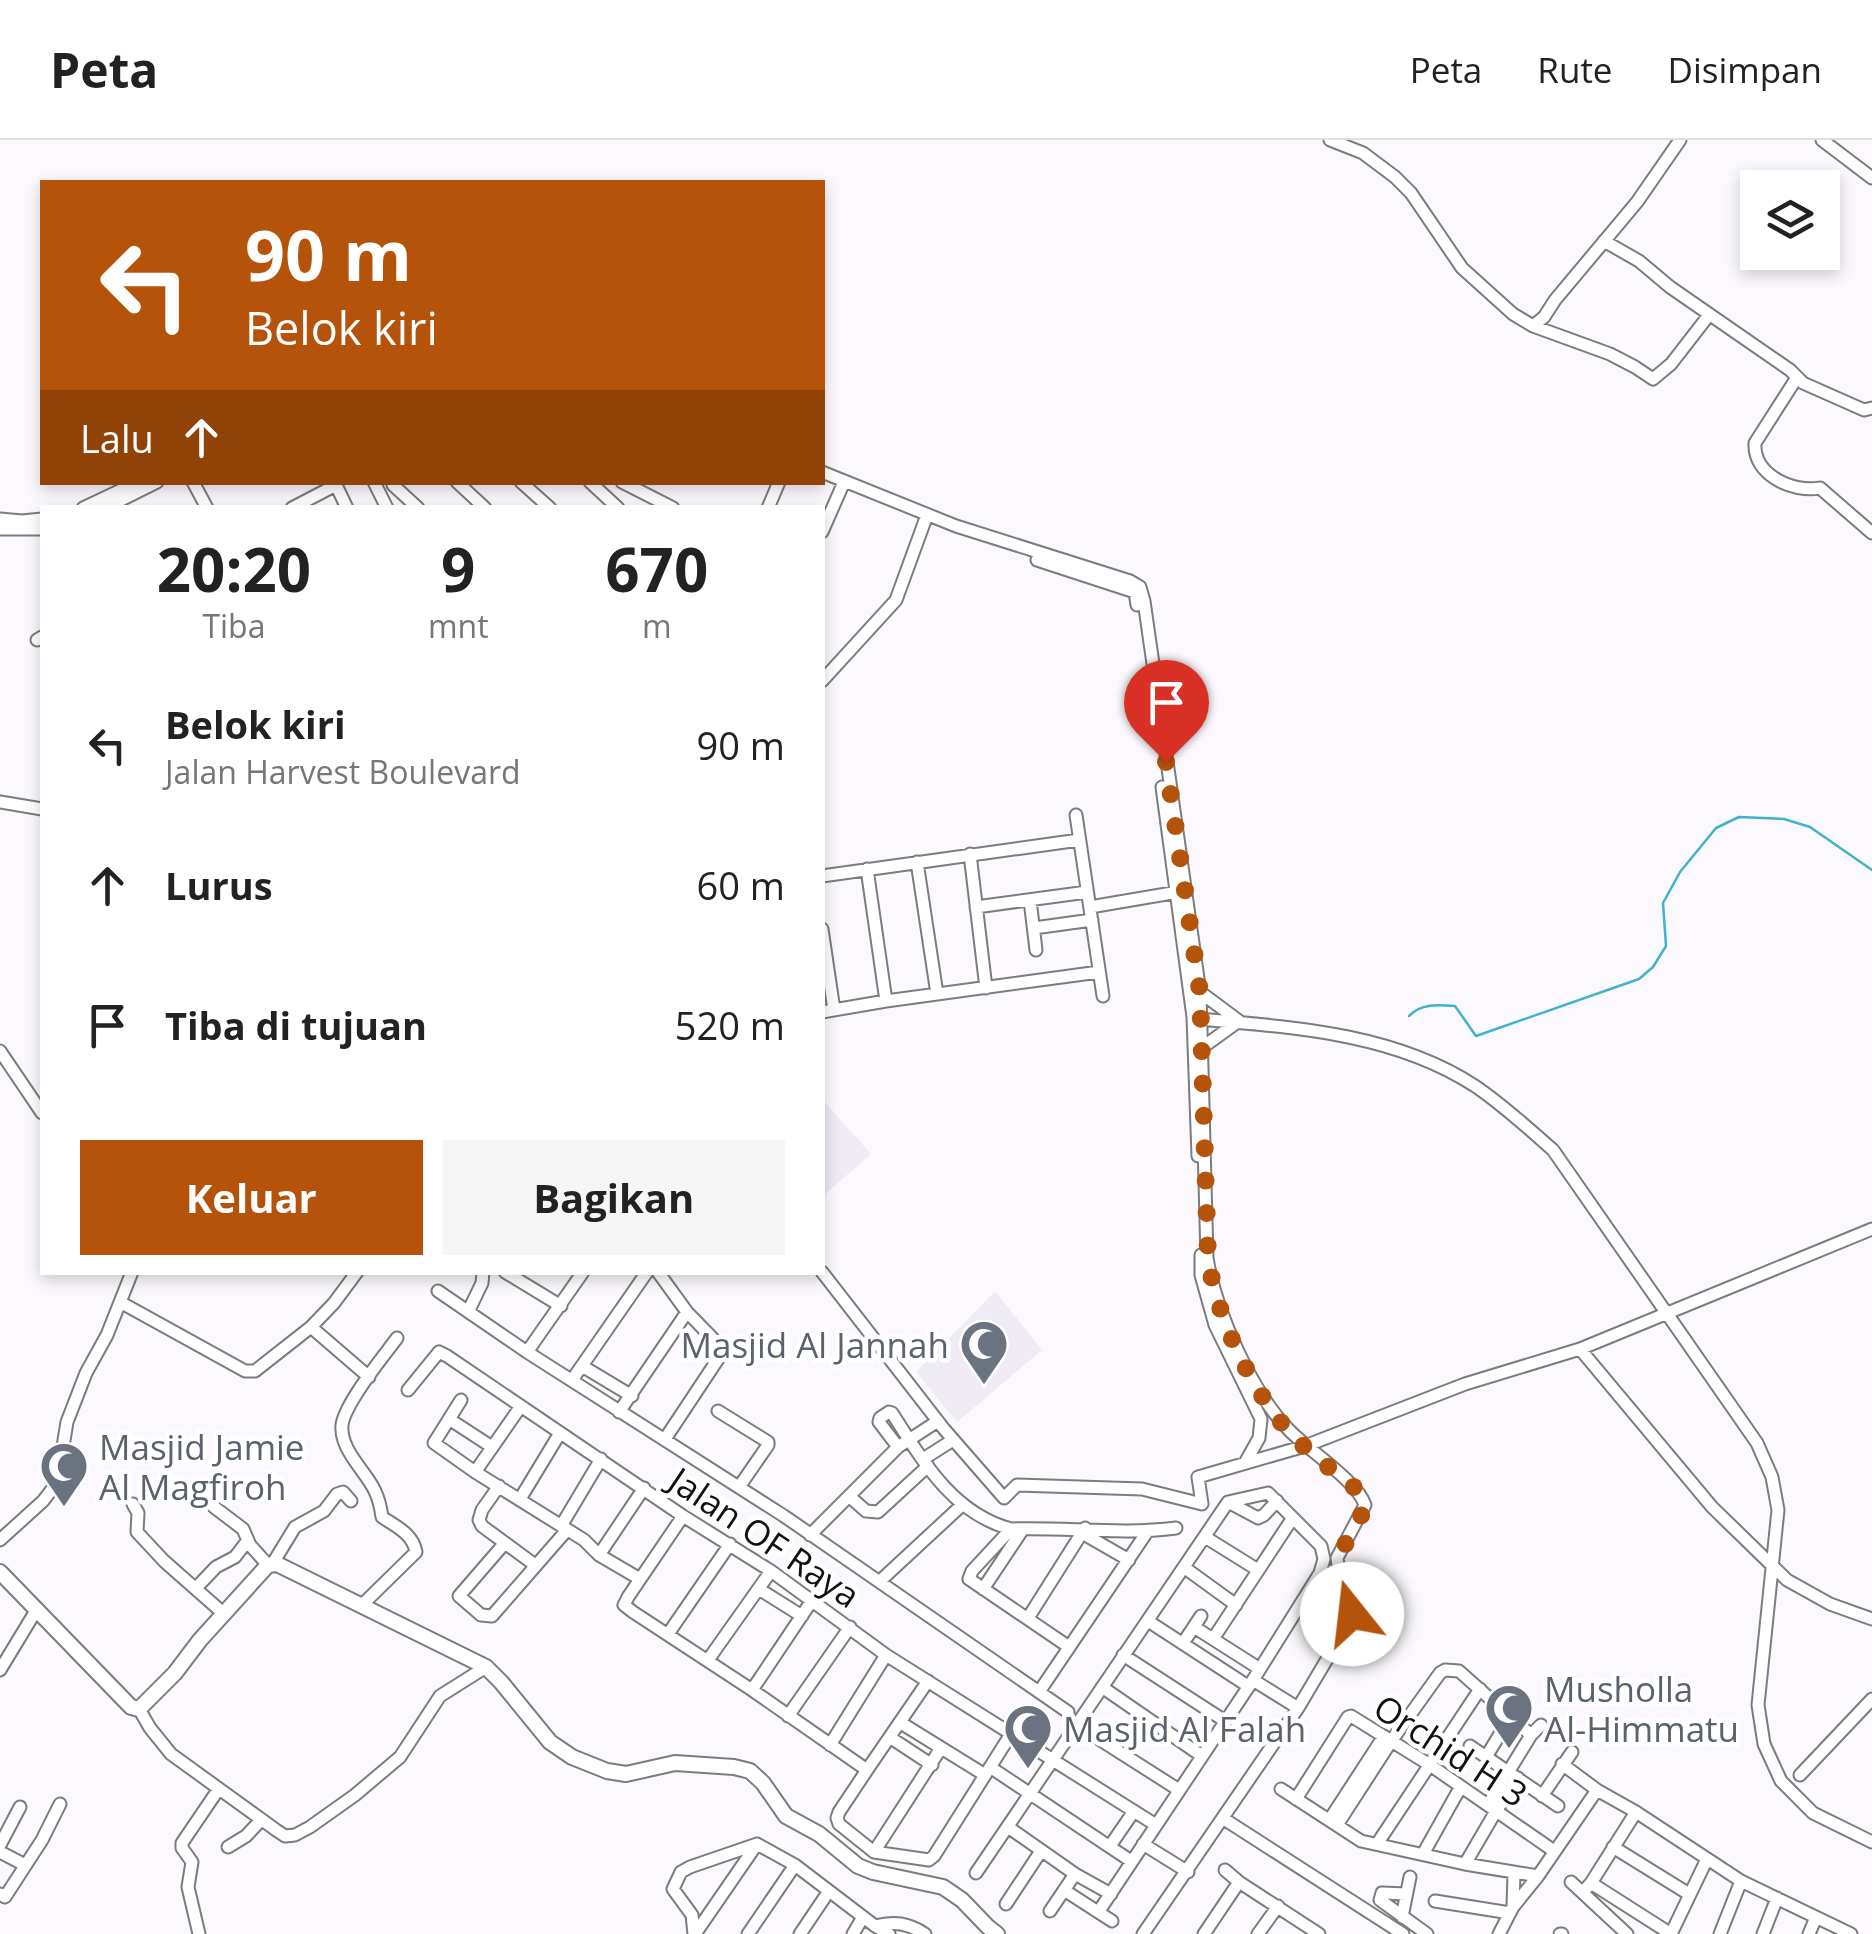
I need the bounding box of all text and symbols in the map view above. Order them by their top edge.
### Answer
text: Peta [50,37,158,102]
text: Peta [1410,46,1482,93]
text: Rute [1537,46,1613,93]
text: Disimpan [1668,46,1822,93]
map controls [1740,170,1840,270]
button: layers [1740,170,1840,270]
text: 90 m [245,206,412,302]
icon: left [80,220,210,350]
text: Belok kiri [245,297,438,358]
icon: ahead [174,410,229,465]
text: Lalu [80,412,154,464]
text: 20:20 [157,528,311,610]
text: 9 [441,528,475,610]
text: 670 [605,528,708,610]
text: Tiba [202,604,265,647]
text: mnt [428,604,489,647]
text: m [642,604,672,647]
pin [1124,660,1209,763]
icon: arrive [1139,675,1194,730]
text: Belok kiri [165,698,346,750]
icon: left [80,718,135,773]
text: 90 m [696,719,785,771]
text: Jalan Harvest Boulevard [165,750,521,793]
icon: ahead [80,858,135,913]
text: Lurus [165,859,273,911]
text: 60 m [696,859,785,911]
icon: arrive [80,998,135,1053]
text: Tiba di tujuan [165,999,427,1051]
text: 520 m [675,999,785,1051]
button: Keluar [80,1140,423,1255]
button: Bagikan [443,1140,785,1255]
mosque icon: Masjid Al Jannah [958,1318,1010,1386]
place label: Masjid Al Jannah [680,1321,949,1368]
place label: Masjid Jamie Al Magfiroh [99,1423,305,1510]
mosque icon: Masjid Jamie Al Magfiroh [38,1440,90,1508]
street label: Jalan OF Raya [658,1454,869,1618]
position arrow [1300,1562,1404,1666]
place label: Musholla Al-Himmatu [1544,1665,1739,1752]
mosque icon: Musholla Al-Himmatu [1483,1682,1535,1750]
street label: Orchid H 3 [1365,1683,1537,1817]
mosque icon: Masjid Al Falah [1002,1702,1054,1770]
place label: Masjid Al Falah [1063,1705,1306,1752]

